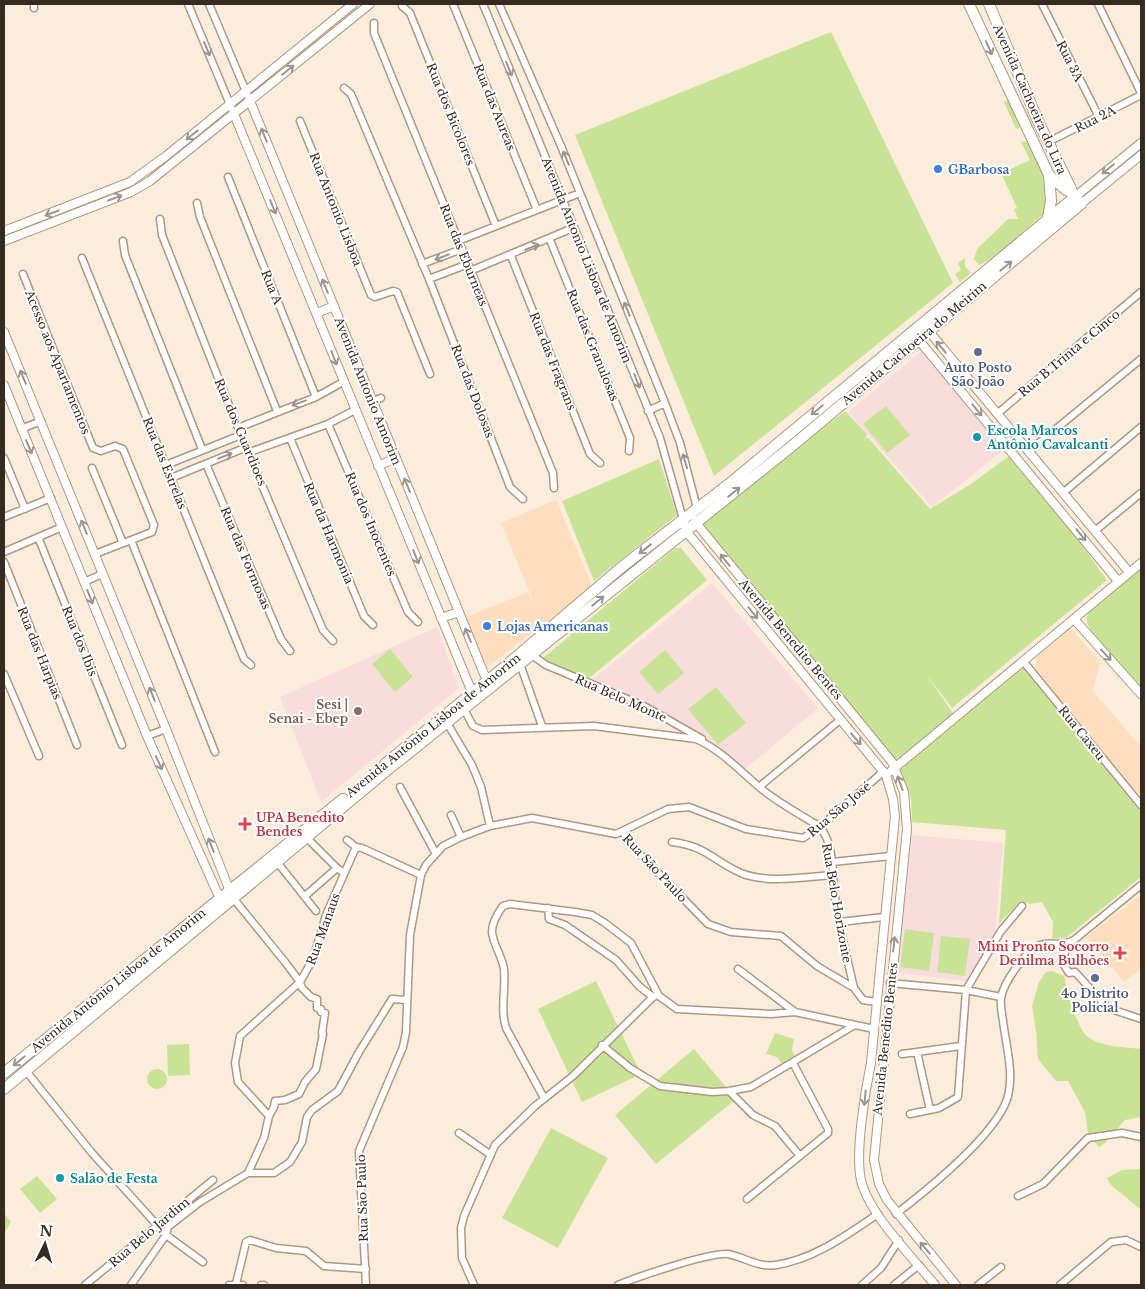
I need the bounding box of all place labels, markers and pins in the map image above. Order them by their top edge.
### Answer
place label: GBarbosa [948,162,1010,177]
marker: GBarbosa [932,163,944,175]
marker: Auto Posto São João [972,346,984,358]
place label: Auto Posto São João [943,360,1012,389]
place label: Escola Marcos Antônio Cavalcanti [986,423,1109,452]
marker: Escola Marcos Antônio Cavalcanti [971,431,983,443]
place label: Lojas Americanas [497,619,609,634]
marker: Lojas Americanas [481,620,493,632]
place label: Sesi | Senai - Ebep [269,697,348,726]
marker: Sesi | Senai - Ebep [352,705,364,717]
place label: UPA Benedito Bendes [256,810,344,839]
marker: UPA Benedito Bendes [238,817,252,831]
place label: Mini Pronto Socorro Denilma Bulhões [977,939,1109,968]
marker: Mini Pronto Socorro Denilma Bulhões [1113,946,1127,960]
marker: 4o Distrito Policial [1089,972,1101,984]
place label: 4o Distrito Policial [1061,986,1129,1015]
place label: Salão de Festa [70,1171,158,1186]
marker: Salão de Festa [54,1172,66,1184]

